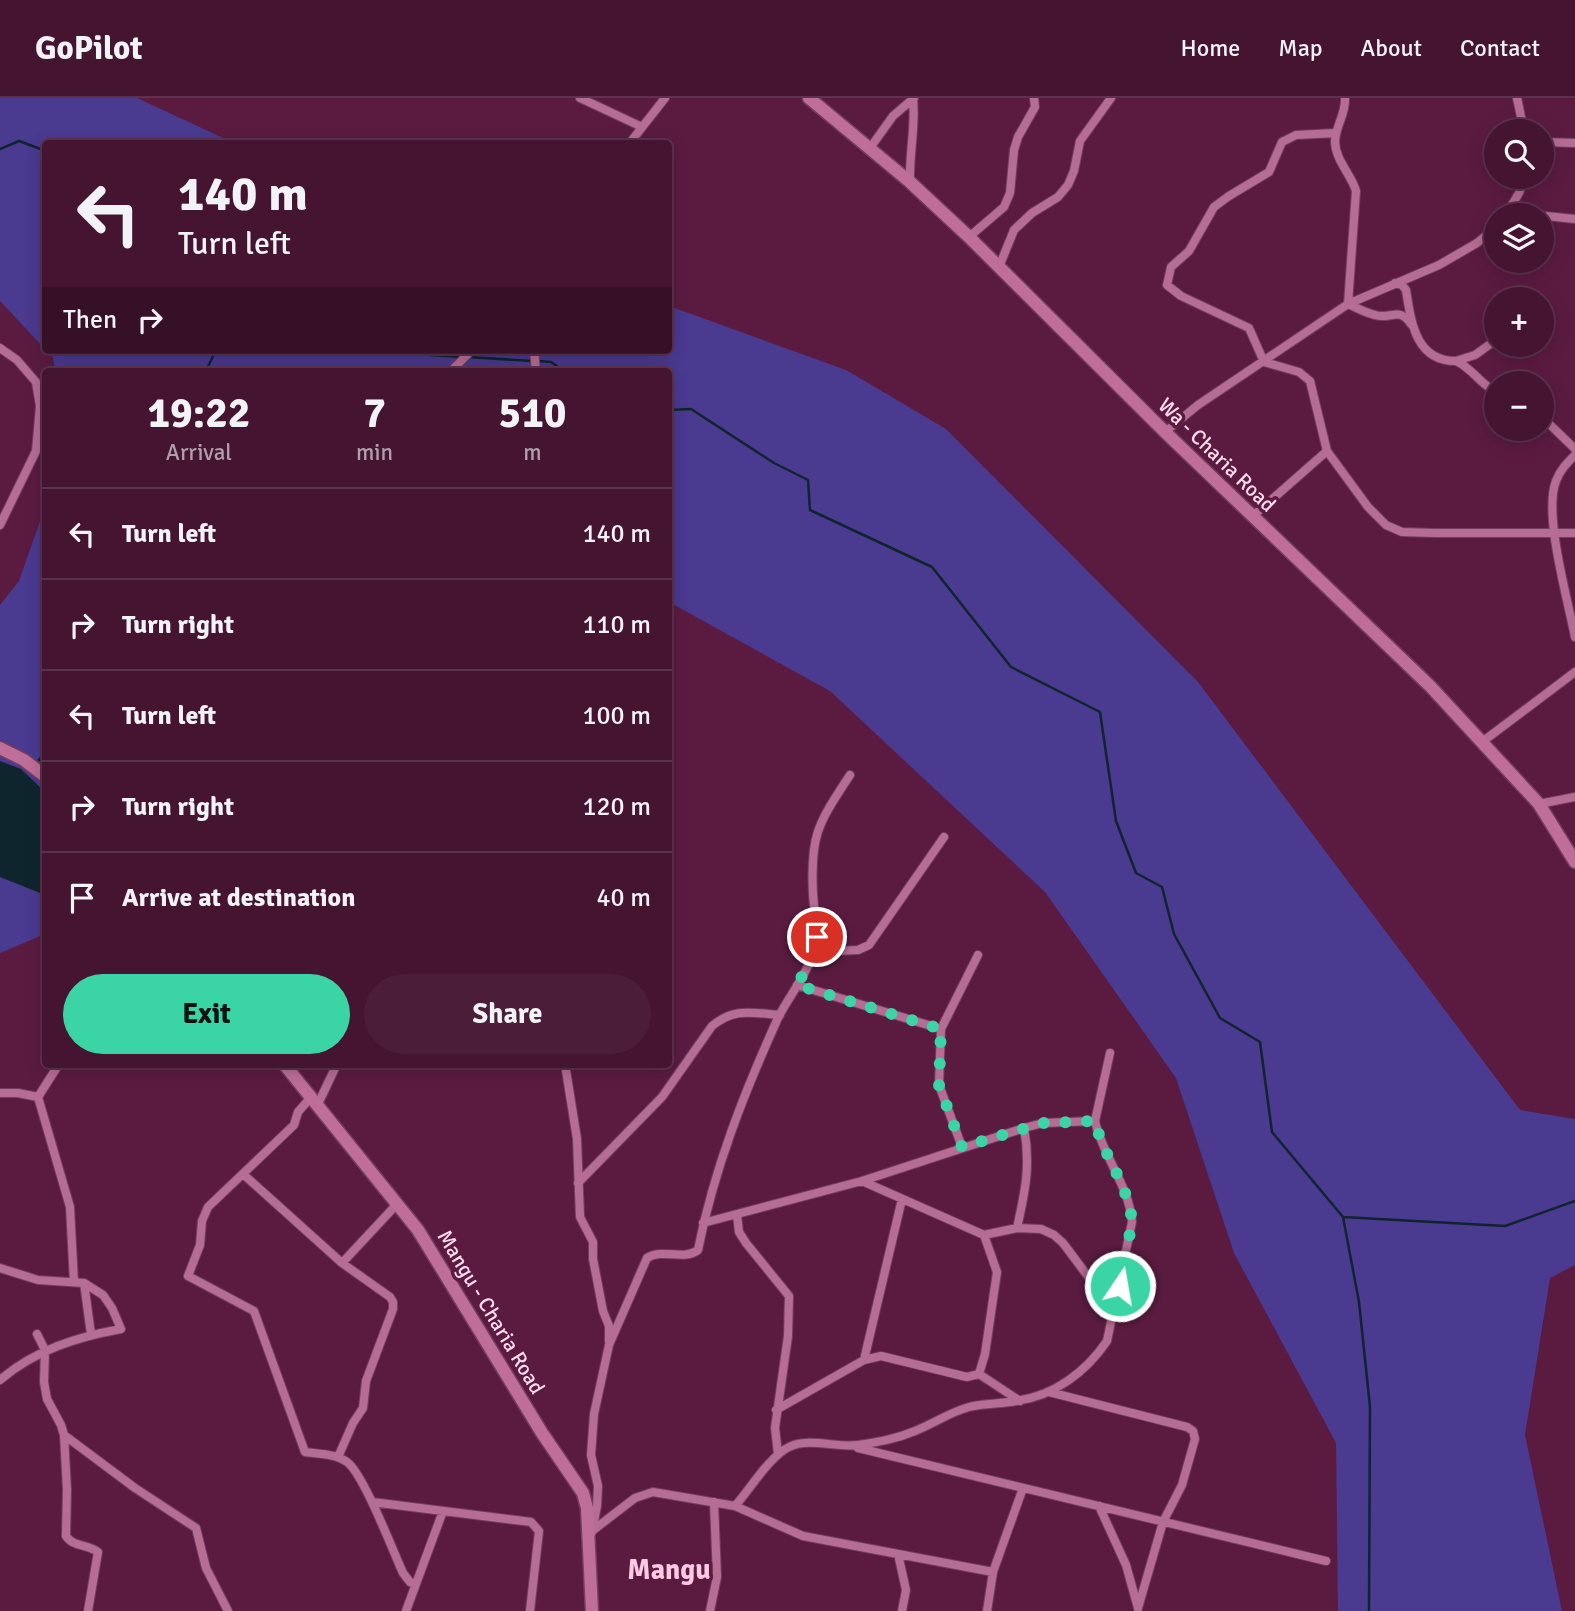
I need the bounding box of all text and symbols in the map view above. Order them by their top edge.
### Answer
text: GoPilot [35,28,143,69]
text: Home [1180,33,1240,63]
text: Map [1278,33,1323,63]
text: About [1361,33,1422,63]
text: Contact [1460,33,1540,63]
map controls [1484,119,1554,441]
button: search [1484,119,1554,189]
text: 140 m [178,164,308,224]
icon: left [63,168,154,259]
button: layers [1484,203,1554,273]
text: Turn left [178,224,291,263]
button: + [1484,287,1554,357]
icon: right [131,301,169,339]
text: Then [63,304,117,336]
button: − [1484,371,1554,441]
text: 19:22 [147,388,251,439]
text: 7 [363,388,386,439]
text: 510 [498,388,567,439]
street label: Wa - Charia Road [1153,392,1281,518]
text: Arrival [166,438,232,467]
text: min [356,438,393,467]
text: m [523,438,542,467]
icon: left [63,515,101,553]
text: Turn left [122,518,216,550]
text: 140 m [582,518,651,550]
icon: right [63,606,101,644]
text: Turn right [122,609,234,641]
text: 110 m [582,609,651,641]
icon: left [63,697,101,735]
text: Turn left [122,700,216,732]
text: 100 m [582,700,651,732]
icon: right [63,788,101,826]
text: Turn right [122,791,234,823]
text: 120 m [582,791,651,823]
icon: arrive [63,879,101,917]
text: Arrive at destination [122,882,355,914]
text: 40 m [596,882,651,914]
pin [787,907,847,967]
icon: arrive [798,918,836,956]
button: Exit [63,974,350,1054]
button: Share [364,974,651,1054]
street label: Mangu - Charia Road [432,1225,550,1399]
position arrow [1083,1249,1157,1323]
district label: Mangu [627,1553,711,1587]

